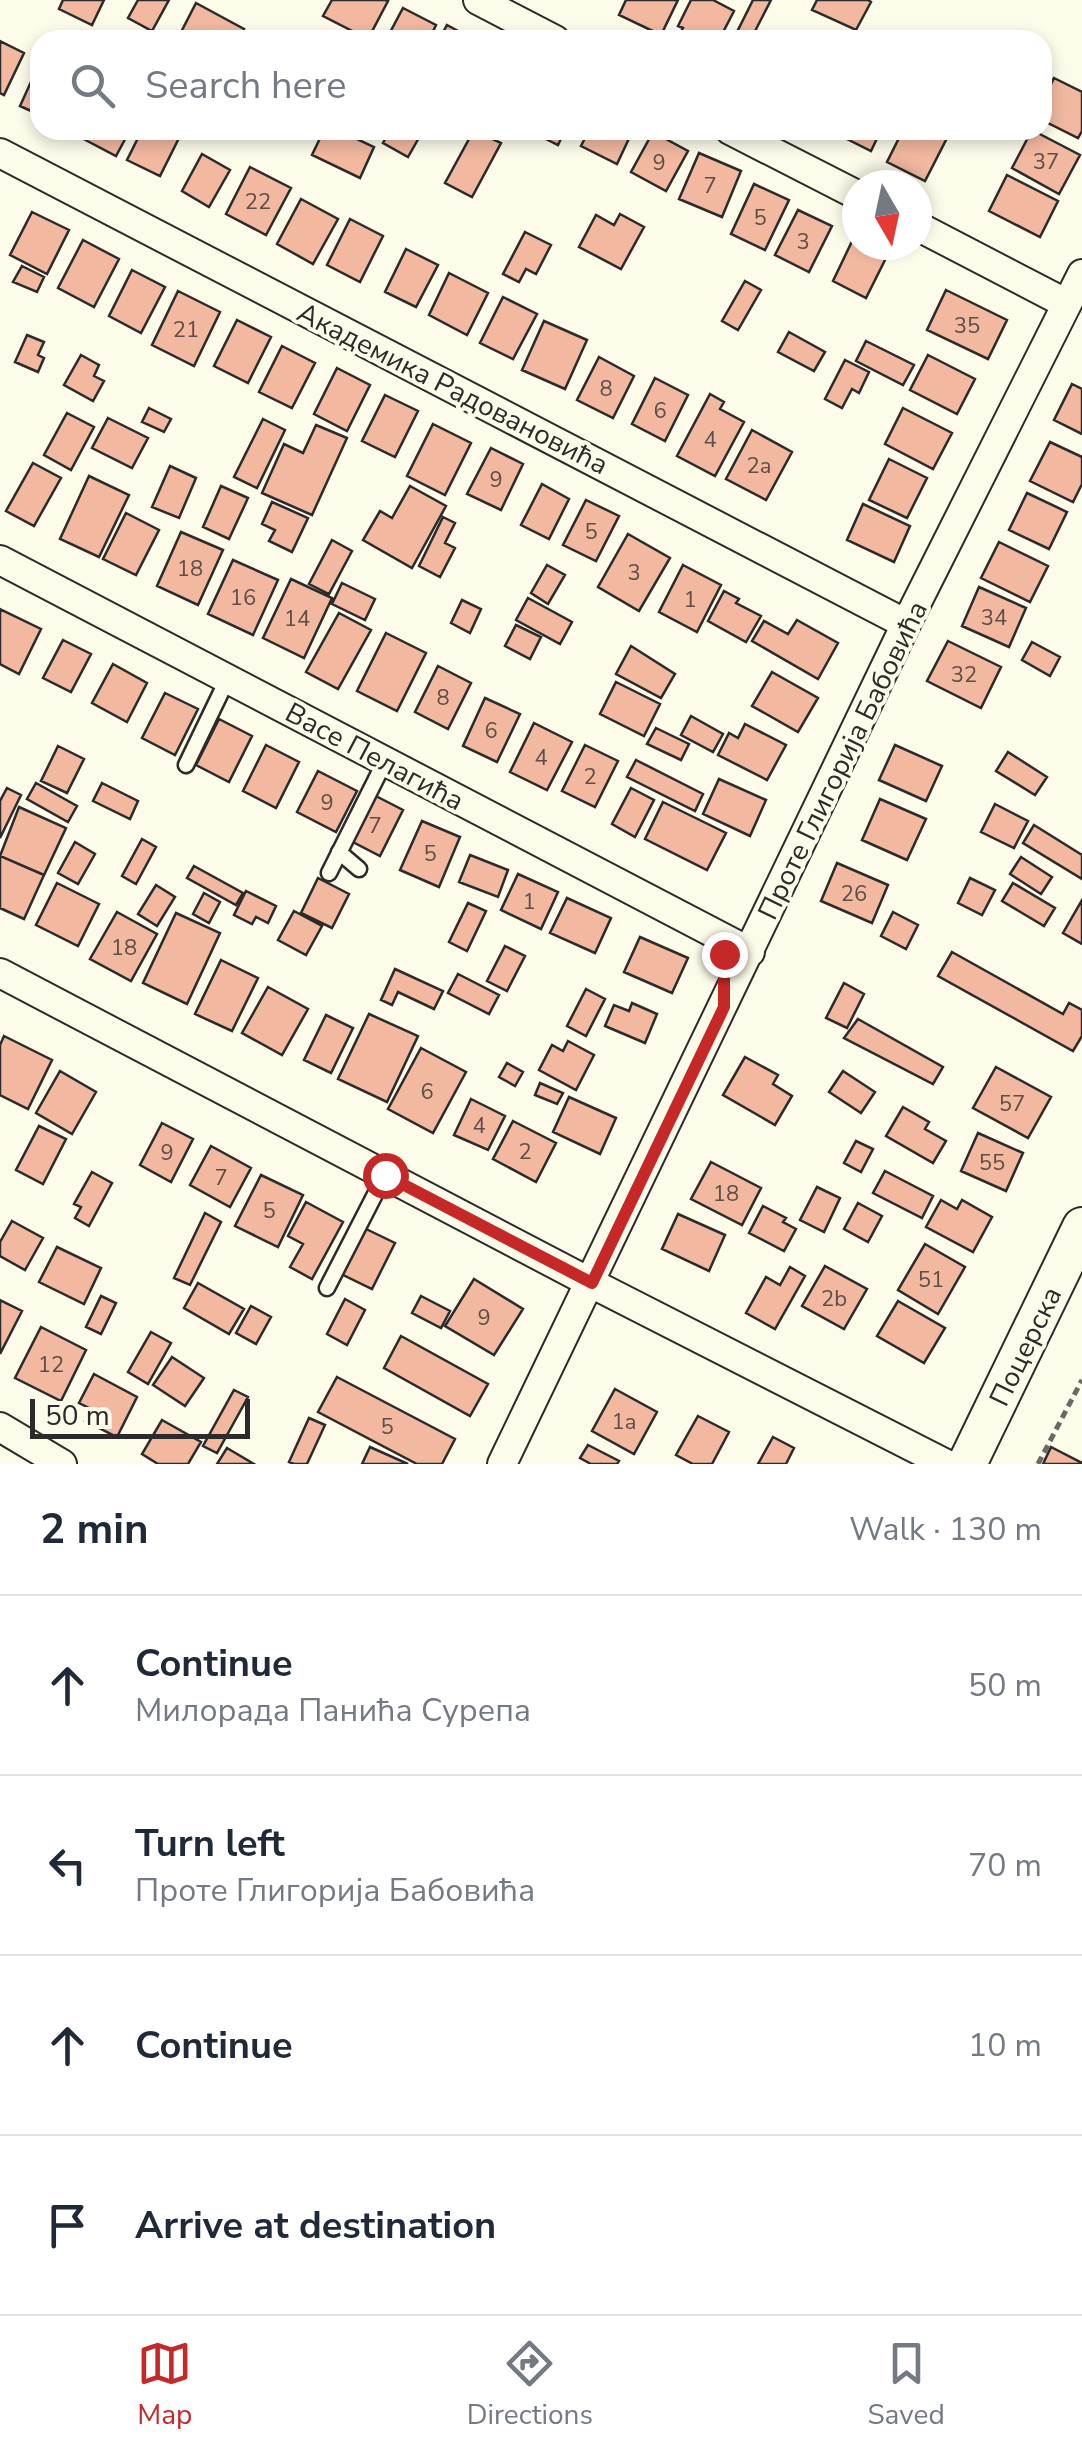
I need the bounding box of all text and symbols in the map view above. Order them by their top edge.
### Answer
search box [30,30,1052,140]
icon: search [65,58,120,113]
text: Search here [145,60,346,111]
house number: 37 [1033,147,1059,177]
house number: 9 [652,148,666,178]
north arrow [842,170,932,260]
house number: 7 [703,171,717,201]
house number: 22 [245,187,271,217]
house number: 5 [753,203,767,233]
house number: 3 [796,227,810,257]
street label: Академика Радовановића [291,294,615,484]
house number: 35 [954,311,980,341]
house number: 21 [173,315,199,345]
house number: 8 [599,374,613,404]
house number: 6 [653,396,667,426]
house number: 4 [703,425,717,455]
house number: 2a [747,451,771,481]
house number: 9 [489,465,503,495]
house number: 5 [584,517,598,547]
house number: 18 [177,554,203,584]
house number: 3 [627,558,641,588]
house number: 16 [230,583,256,613]
house number: 1 [683,585,697,615]
street label: Проте Глигорија Бабовића [749,595,937,926]
house number: 34 [981,603,1007,633]
house number: 14 [284,604,310,634]
house number: 32 [951,660,977,690]
house number: 8 [436,683,450,713]
street label: Васе Пелагића [279,694,470,820]
house number: 6 [484,716,498,746]
house number: 4 [534,743,548,773]
house number: 2 [583,762,597,792]
house number: 9 [320,788,334,818]
house number: 7 [368,811,382,841]
house number: 5 [423,839,437,869]
house number: 26 [841,879,867,909]
house number: 1 [522,887,536,917]
route end [702,932,748,978]
house number: 18 [111,933,137,963]
house number: 6 [420,1077,434,1107]
house number: 57 [999,1089,1025,1119]
house number: 4 [472,1111,486,1141]
house number: 2 [518,1137,532,1167]
house number: 9 [160,1138,174,1168]
house number: 55 [979,1148,1005,1178]
route start [363,1153,409,1199]
house number: 7 [214,1163,228,1193]
house number: 18 [713,1179,739,1209]
house number: 5 [262,1196,276,1226]
house number: 51 [918,1265,944,1295]
street label: Поцерска [981,1280,1071,1413]
house number: 2b [821,1284,847,1314]
house number: 9 [477,1303,491,1333]
house number: 12 [38,1350,64,1380]
scale bar [30,1394,250,1438]
text: 50 m [45,1397,110,1435]
house number: 1a [612,1407,636,1437]
house number: 5 [380,1412,394,1442]
text: 2 min [40,1501,149,1558]
text: Walk · 130 m [849,1508,1042,1551]
text: Continue [135,1638,293,1689]
icon: ahead [40,1658,95,1713]
text: 50 m [968,1664,1042,1707]
text: Милорада Панића Сурепа [135,1689,531,1732]
text: Turn left [135,1818,285,1869]
icon: left [40,1838,95,1893]
text: 70 m [968,1844,1042,1887]
text: Проте Глигорија Бабовића [135,1869,535,1912]
icon: ahead [40,2018,95,2073]
text: Continue [135,2020,293,2071]
text: 10 m [968,2024,1042,2067]
icon: arrive [40,2198,95,2253]
text: Arrive at destination [135,2200,496,2251]
tab: Map [137,2336,192,2434]
tab: Directions [467,2336,593,2434]
tab: Saved [867,2336,945,2434]

